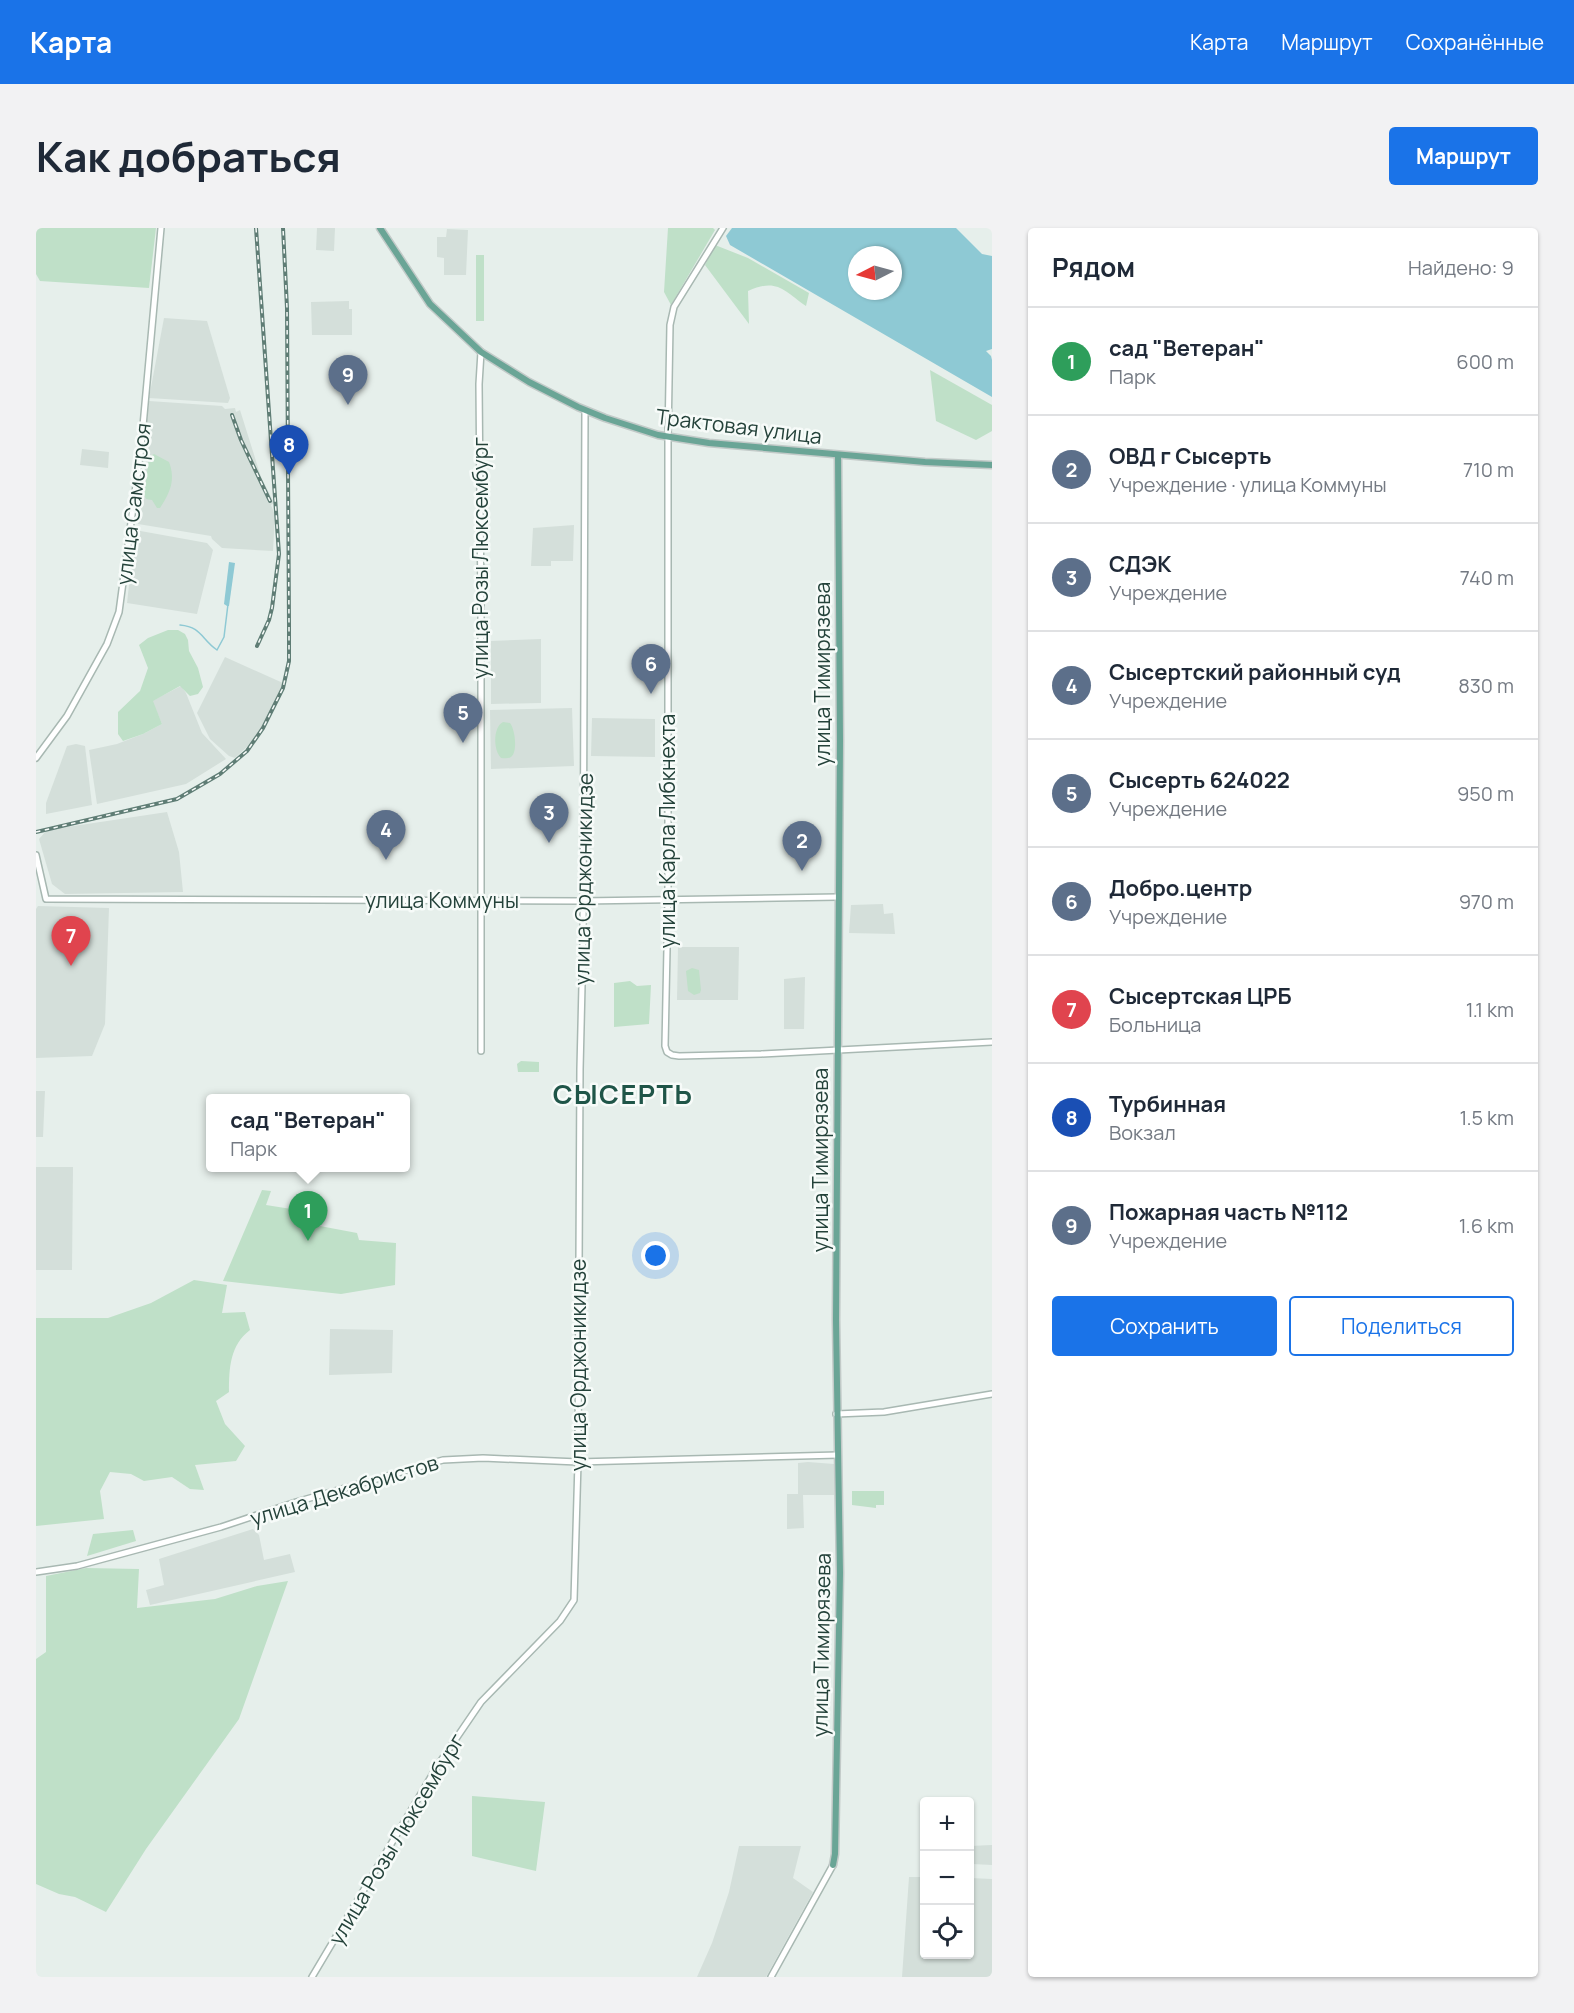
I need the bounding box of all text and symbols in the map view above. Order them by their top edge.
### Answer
text: Карта [30,23,112,61]
text: Карта [1190,28,1248,56]
text: Маршрут [1281,28,1373,56]
text: Сохранённые [1406,28,1544,56]
text: Как добраться [36,127,341,185]
button: Маршрут [1389,127,1538,185]
north arrow [848,246,902,300]
text: Рядом [1052,249,1135,285]
text: Найдено: 9 [1408,254,1514,281]
text: сад "Ветеран" [1109,333,1265,363]
text: 1 [1067,348,1076,375]
text: 600 m [1456,348,1514,375]
pin: 9 [328,356,368,405]
text: Парк [1109,363,1156,390]
street label: Трактовая улица [654,402,824,450]
street label: улица Самстроя [109,421,157,587]
pin: 8 [270,426,308,475]
street label: улица Розы Люксембург [466,437,494,679]
text: ОВД г Сысерть [1109,441,1271,471]
text: 2 [1066,456,1077,483]
text: 710 m [1463,456,1514,483]
text: Учреждение · улица Коммуны [1109,471,1387,498]
text: СДЭК [1109,549,1171,579]
text: 3 [1066,564,1077,591]
text: 740 m [1460,564,1514,591]
text: Учреждение [1109,579,1227,606]
street label: улица Тимирязева [808,582,836,766]
pin: 6 [632,644,670,694]
text: Сысертский районный суд [1109,657,1401,687]
text: 4 [1065,672,1078,699]
text: 830 m [1458,672,1514,699]
text: Учреждение [1109,687,1227,714]
pin: 5 [444,694,482,743]
street label: улица Карла Либкнехта [653,714,681,948]
text: Сысерть 624022 [1109,765,1290,795]
street label: улица Орджоникидзе [567,772,599,986]
text: 5 [1066,780,1077,807]
text: 950 m [1457,780,1514,807]
pin: 3 [530,794,568,843]
text: Учреждение [1109,795,1227,822]
pin: 4 [366,810,406,860]
pin: 2 [782,822,822,871]
text: Добро.центр [1109,873,1252,903]
street label: улица Коммуны [365,886,519,914]
text: 6 [1065,888,1078,915]
text: 970 m [1459,888,1514,915]
text: Учреждение [1109,903,1227,930]
pin: 7 [51,916,90,966]
text: Сысертская ЦРБ [1109,981,1291,1011]
text: 7 [1066,996,1077,1023]
text: 1.1 km [1466,996,1514,1023]
text: Больница [1109,1011,1201,1038]
street label: улица Тимирязева [806,1068,834,1252]
district label: СЫСЕРТЬ [553,1075,693,1112]
text: Турбинная [1109,1089,1226,1119]
popup [206,1094,410,1172]
text: 8 [1065,1104,1078,1131]
text: 1.5 km [1460,1104,1514,1131]
text: сад "Ветеран" [230,1105,386,1135]
text: Вокзал [1109,1119,1176,1146]
text: Парк [230,1135,277,1162]
pin: 1 [288,1192,328,1241]
text: Пожарная часть №112 [1109,1197,1348,1227]
text: 9 [1065,1212,1078,1239]
text: 1.6 km [1459,1212,1514,1239]
text: Учреждение [1109,1227,1227,1254]
your location [641,1241,670,1270]
street label: улица Орджоникидзе [564,1259,592,1471]
button: Сохранить [1052,1296,1277,1356]
button: Поделиться [1289,1296,1514,1356]
street label: улица Декабристов [246,1448,442,1532]
street label: улица Тимирязева [805,1553,837,1737]
street label: улица Розы Люксембург [322,1728,470,1950]
map controls [920,1797,974,1959]
button: + [920,1797,974,1851]
button: − [920,1851,974,1905]
button: locate [920,1905,974,1959]

